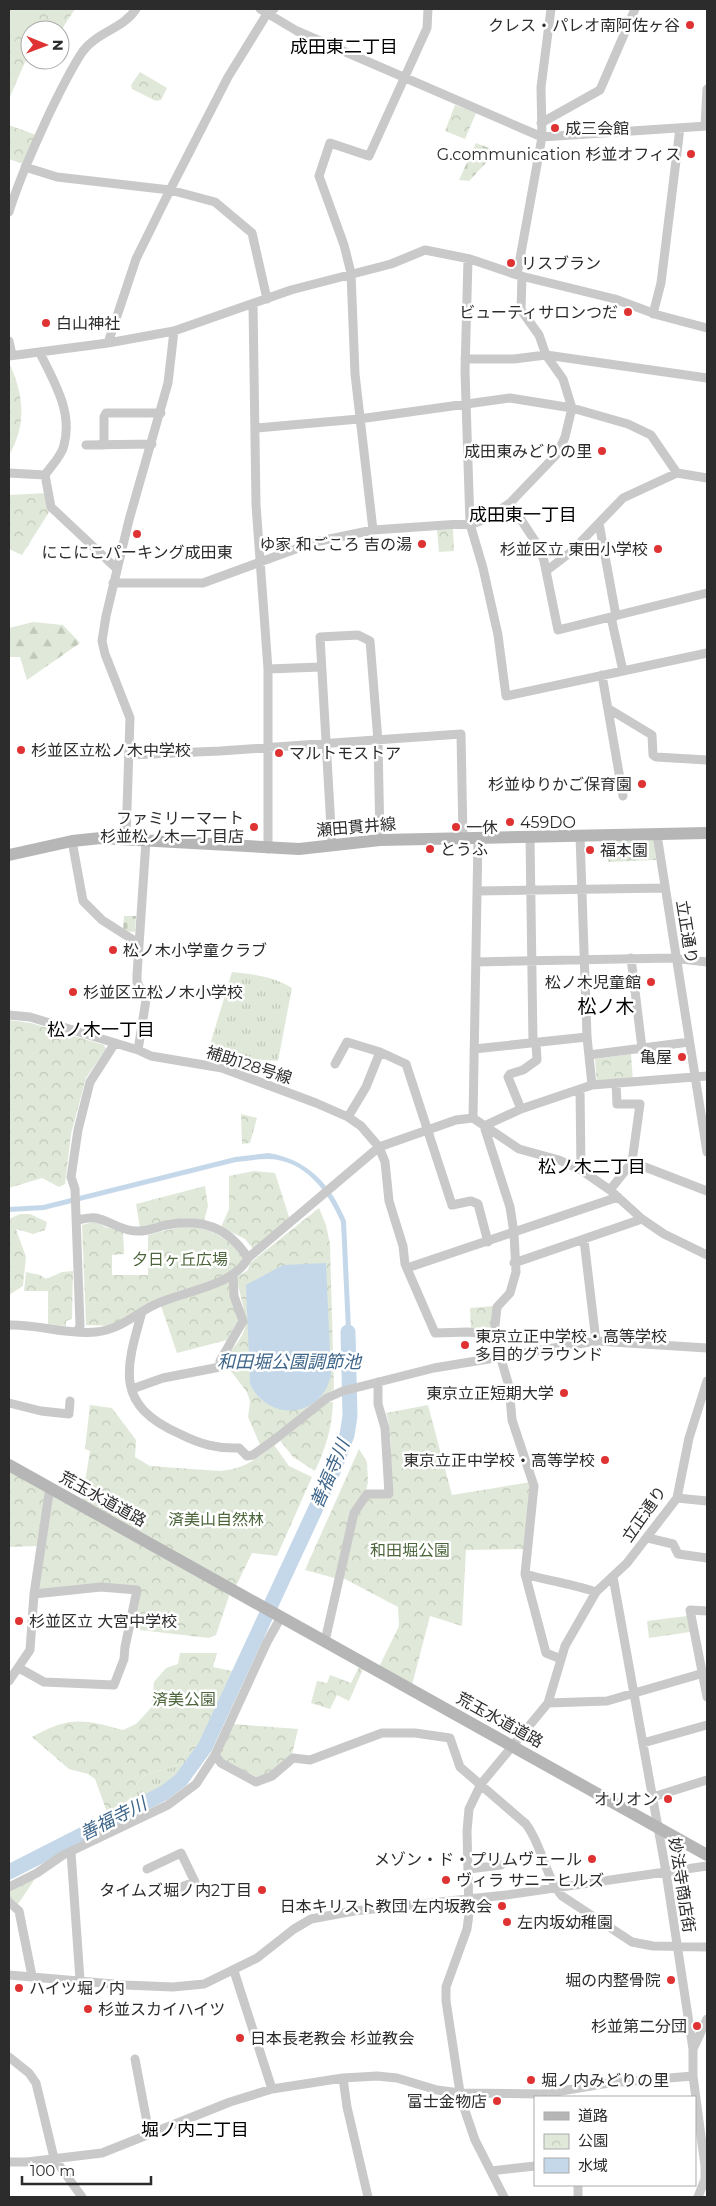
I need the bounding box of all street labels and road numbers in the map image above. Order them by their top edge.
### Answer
street label: 瀬田貫井線 [315,814,397,840]
street label: 立正通り [673,899,701,965]
street label: 補助128号線 [204,1042,294,1088]
street label: 荒玉水道道路 [56,1467,150,1531]
street label: 立正通り [618,1482,670,1546]
street label: 荒玉水道道路 [453,1688,547,1752]
street label: 妙法寺商店街 [665,1836,699,1934]

